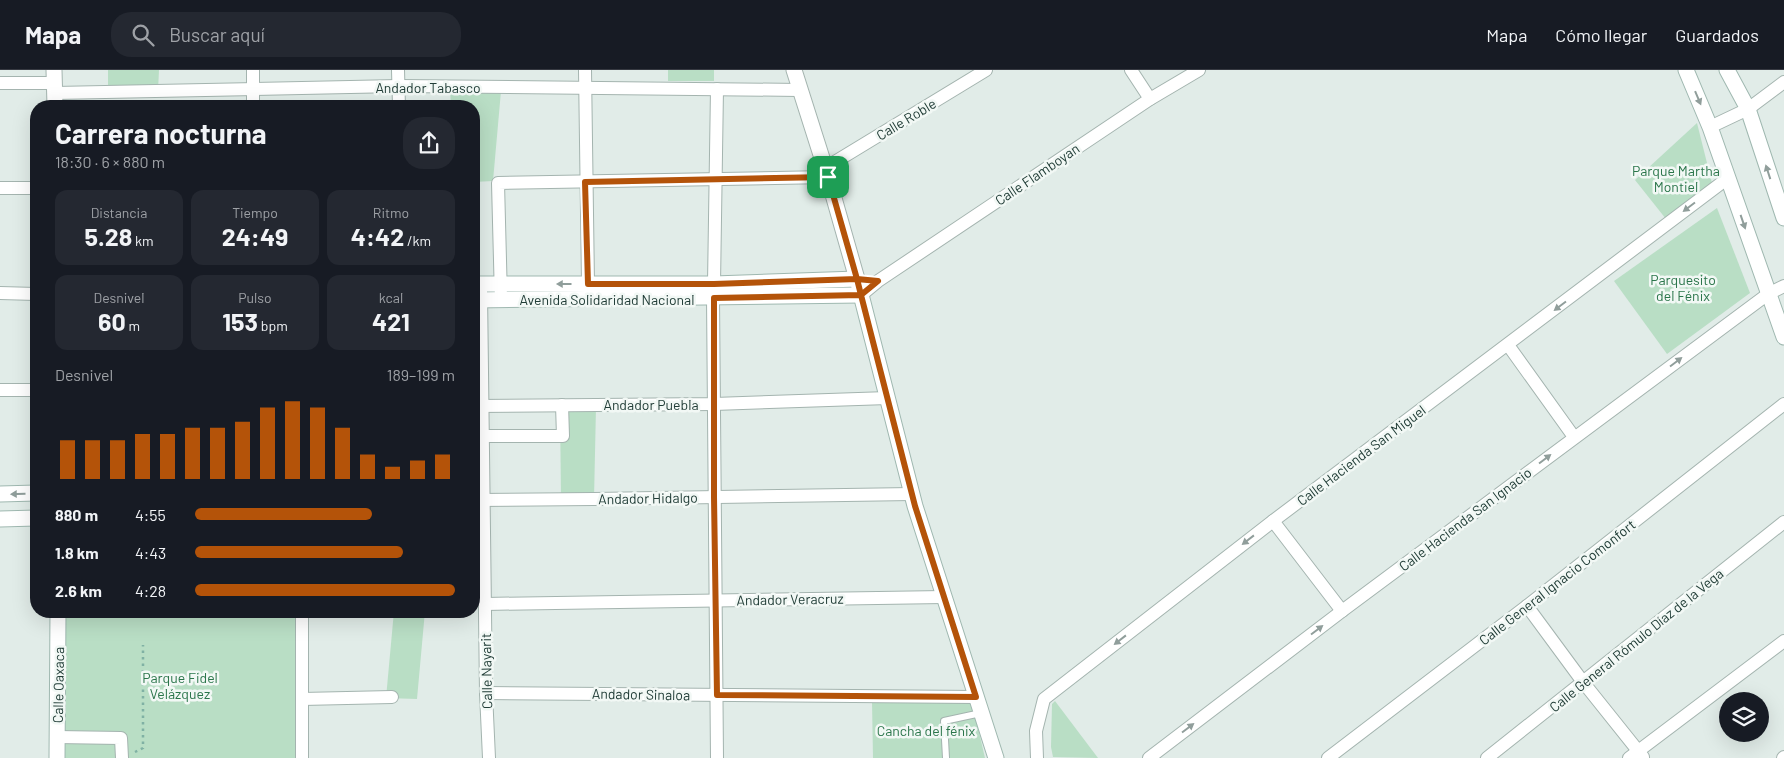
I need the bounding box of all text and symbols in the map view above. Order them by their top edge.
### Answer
search box [111,12,461,57]
text: Mapa [25,20,81,49]
icon: search [129,21,157,49]
text: Buscar aquí [169,23,265,46]
text: Mapa [1486,24,1527,46]
text: Cómo llegar [1555,24,1647,46]
text: Guardados [1675,24,1759,46]
street label: Andador Tabasco [375,79,481,96]
one-way arrow [1695,91,1703,105]
street label: Calle Roble [873,95,939,143]
text: Carrera nocturna [55,116,267,150]
button: share [403,117,455,169]
street label: Calle Flamboyan [992,140,1082,208]
text: 18:30 · 6 × 880 m [55,152,165,171]
pin [807,156,849,198]
park label: Parque Martha Montiel [1632,162,1720,195]
icon: arrive [814,163,842,191]
one-way arrow [1764,164,1772,179]
one-way arrow [1683,202,1696,213]
text: Distancia [91,204,147,221]
text: Tiempo [232,204,278,221]
text: Ritmo [373,204,409,221]
one-way arrow [1740,215,1747,230]
text: 5.28 [84,221,132,251]
text: 24:49 [222,221,288,251]
text: 4:42 [351,221,404,251]
text: km [132,232,154,249]
text: /km [404,232,431,249]
park label: Parquesito del Fénix [1650,271,1716,304]
one-way arrow [555,280,571,288]
text: Desnivel [94,289,144,306]
text: Pulso [238,289,272,306]
text: kcal [379,289,403,306]
street label: Avenida Solidaridad Nacional [519,291,695,308]
one-way arrow [1554,300,1567,311]
text: 60 [98,306,126,336]
text: 153 [222,306,258,336]
text: 421 [372,306,410,336]
text: m [126,317,140,334]
text: bpm [258,317,288,334]
one-way arrow [1669,357,1683,367]
text: Desnivel [55,365,113,384]
text: 189–199 m [387,365,455,384]
street label: Andador Puebla [603,396,699,413]
street label: Calle Hacienda San Miguel [1293,401,1429,509]
one-way arrow [1538,454,1552,464]
street label: Calle Hacienda San Ignacio [1395,464,1535,574]
street label: Andador Hidalgo [598,489,698,507]
one-way arrow [10,490,26,498]
text: 880 m [55,505,98,524]
text: 4:55 [135,505,166,524]
street label: Calle General Ignacio Comonfort [1475,516,1639,648]
one-way arrow [1242,535,1255,546]
text: 1.8 km [55,543,99,562]
text: 4:43 [135,543,166,562]
street label: Calle General Rómulo Díaz de la Vega [1546,565,1726,715]
text: 2.6 km [55,581,102,600]
text: 4:28 [135,581,166,600]
street label: Andador Veracruz [736,590,844,608]
one-way arrow [1311,625,1324,635]
street label: Calle Nayarit [477,633,495,709]
one-way arrow [1114,634,1127,645]
street label: Calle Oaxaca [49,647,67,723]
park label: Parque Fidel Velázquez [142,669,218,702]
street label: Andador Sinaloa [592,685,690,703]
map controls [1719,692,1769,742]
button: layers [1719,692,1769,742]
park label: Cancha del fénix [877,722,976,739]
one-way arrow [1181,723,1194,734]

